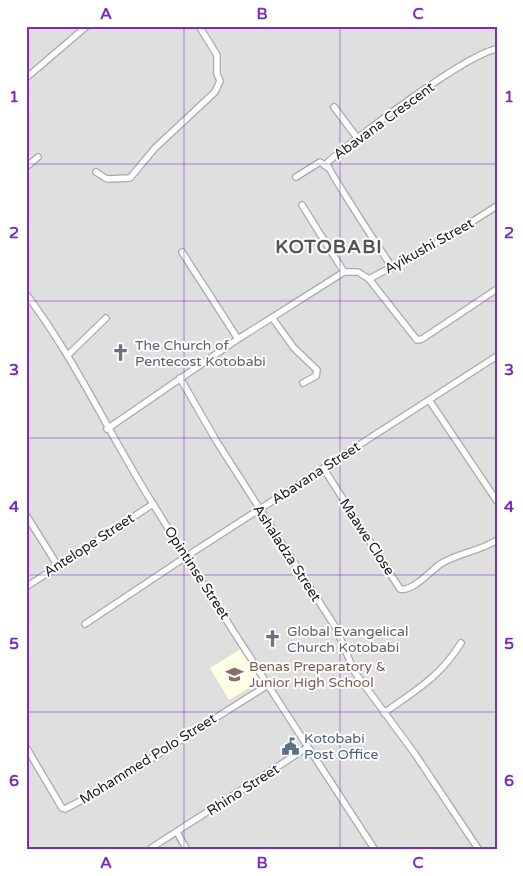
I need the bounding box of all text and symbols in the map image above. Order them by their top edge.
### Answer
text: A [100,4,112,24]
text: B [256,4,268,24]
text: C [412,4,424,24]
street label: Abavana Crescent [330,78,438,163]
text: 1 [9,87,19,107]
text: 1 [504,87,514,107]
street label: Ayikushi Street [381,214,477,278]
text: 2 [9,223,19,243]
text: 2 [504,223,514,243]
district label: KOTOBABI [275,236,383,258]
place label: The Church of Pentecost Kotobabi [135,337,266,370]
church icon: The Church of Pentecost Kotobabi [111,343,131,363]
text: 3 [9,360,19,380]
text: 3 [504,360,514,380]
street label: Abavana Street [269,438,364,508]
street label: Maawe Close [336,495,398,579]
text: 4 [9,497,19,517]
text: 4 [504,497,514,517]
street label: Ashaladza Street [249,501,325,605]
street label: Antelope Street [41,509,138,581]
street label: Opintinse Street [161,523,234,623]
place label: Global Evangelical Church Kotobabi [287,623,408,656]
church icon: Global Evangelical Church Kotobabi [263,629,283,649]
text: 5 [9,634,19,654]
text: 5 [504,634,514,654]
place label: Benas Preparatory & Junior High School [249,658,386,691]
school or university icon: Benas Preparatory & Junior High School [225,664,245,684]
street label: Mohammed Polo Street [77,710,220,808]
place label: Kotobabi Post Office [304,730,379,763]
public building icon: Kotobabi Post Office [280,736,300,756]
street label: Rhino Street [204,760,283,820]
text: 6 [9,771,19,791]
text: 6 [504,771,514,791]
text: A [100,853,112,873]
text: B [256,853,268,873]
text: C [412,853,424,873]

